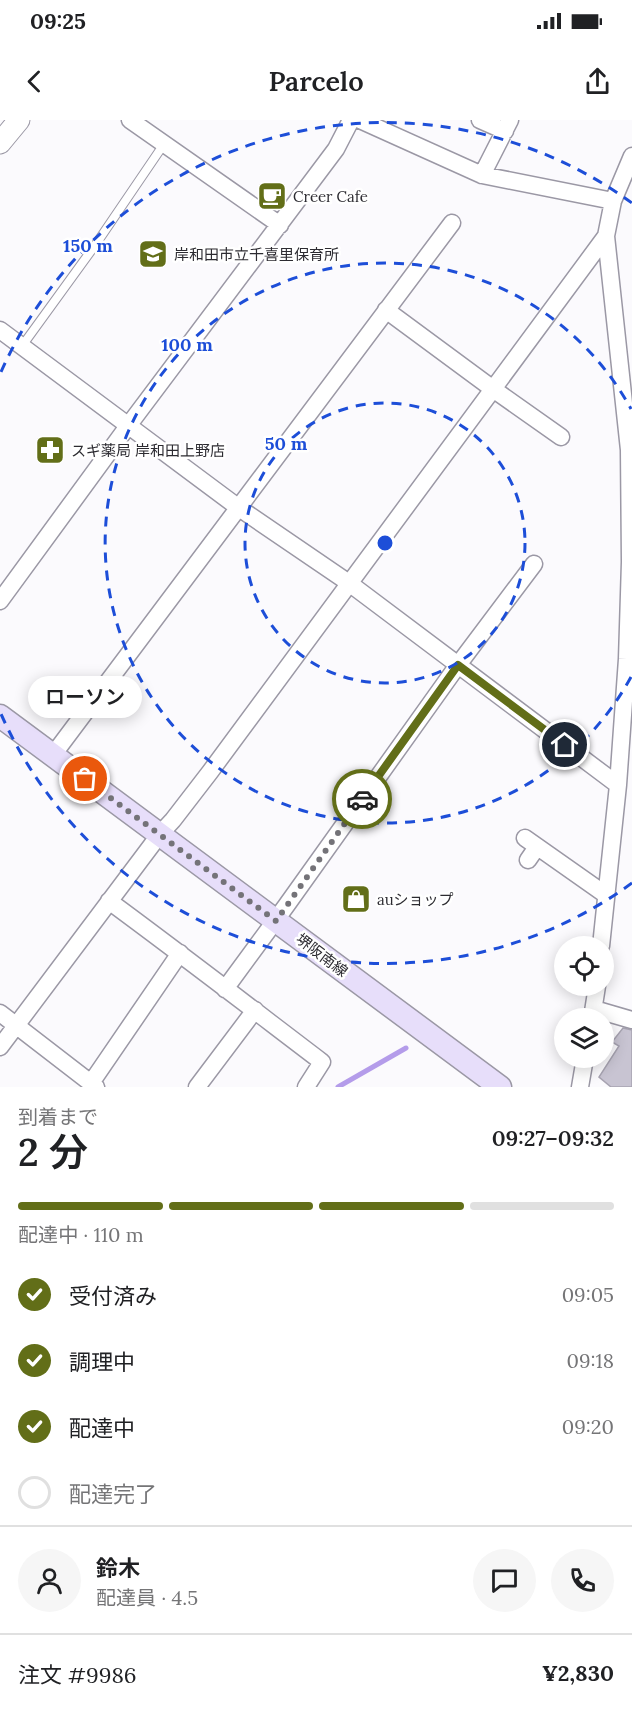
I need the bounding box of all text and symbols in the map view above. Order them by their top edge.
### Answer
text: 09:25 [30,7,86,35]
text: Parcelo [268,64,364,98]
icon: back [18,65,51,98]
icon: share [581,65,614,98]
cafe icon: Creer Cafe [256,180,288,212]
place label: Creer Cafe [293,187,368,206]
text: 150 m [63,234,113,257]
school or university icon: 岸和田市立千喜里保育所 [137,238,169,270]
place label: 岸和田市立千喜里保育所 [174,245,339,264]
text: 100 m [161,333,213,356]
text: 50 m [265,432,308,455]
pharmacy icon: スギ薬局 岸和田上野店 [34,434,66,466]
place label: スギ薬局 岸和田上野店 [71,441,225,460]
centre of rings [375,533,395,553]
callout: ローソン [28,677,142,719]
text: ローソン [45,684,125,709]
pin [539,719,590,770]
icon: home [548,728,581,761]
pin [59,753,110,804]
icon: bag [68,762,101,795]
courier [332,769,392,829]
icon: car [346,783,379,816]
shop icon: auショップ [340,883,372,915]
place label: auショップ [377,890,454,909]
street label: 堺阪南線 [292,929,352,981]
map controls [554,936,614,1068]
button: locate [554,936,614,996]
button: layers [554,1008,614,1068]
text: 到着まで [18,1104,98,1129]
text: 09:27–09:32 [492,1124,614,1152]
text: 2 分 [18,1127,88,1177]
text: 配達中 · 110 m [18,1222,144,1247]
icon: check [18,1278,51,1311]
text: 受付済み [69,1282,157,1310]
text: 09:05 [562,1282,614,1307]
icon: check [18,1344,51,1377]
text: 調理中 [69,1348,135,1376]
text: 09:18 [567,1348,614,1373]
icon: check [18,1410,51,1443]
text: 配達中 [69,1414,135,1442]
text: 09:20 [562,1414,614,1439]
text: 配達完了 [69,1480,157,1508]
button: person [18,1549,81,1612]
button: chat [473,1549,536,1612]
button: phone [551,1549,614,1612]
text: 鈴木 [96,1554,140,1582]
text: 配達員 · 4.5 [96,1585,198,1610]
text: ¥2,830 [542,1659,614,1687]
text: 注文 #9986 [18,1661,137,1689]

